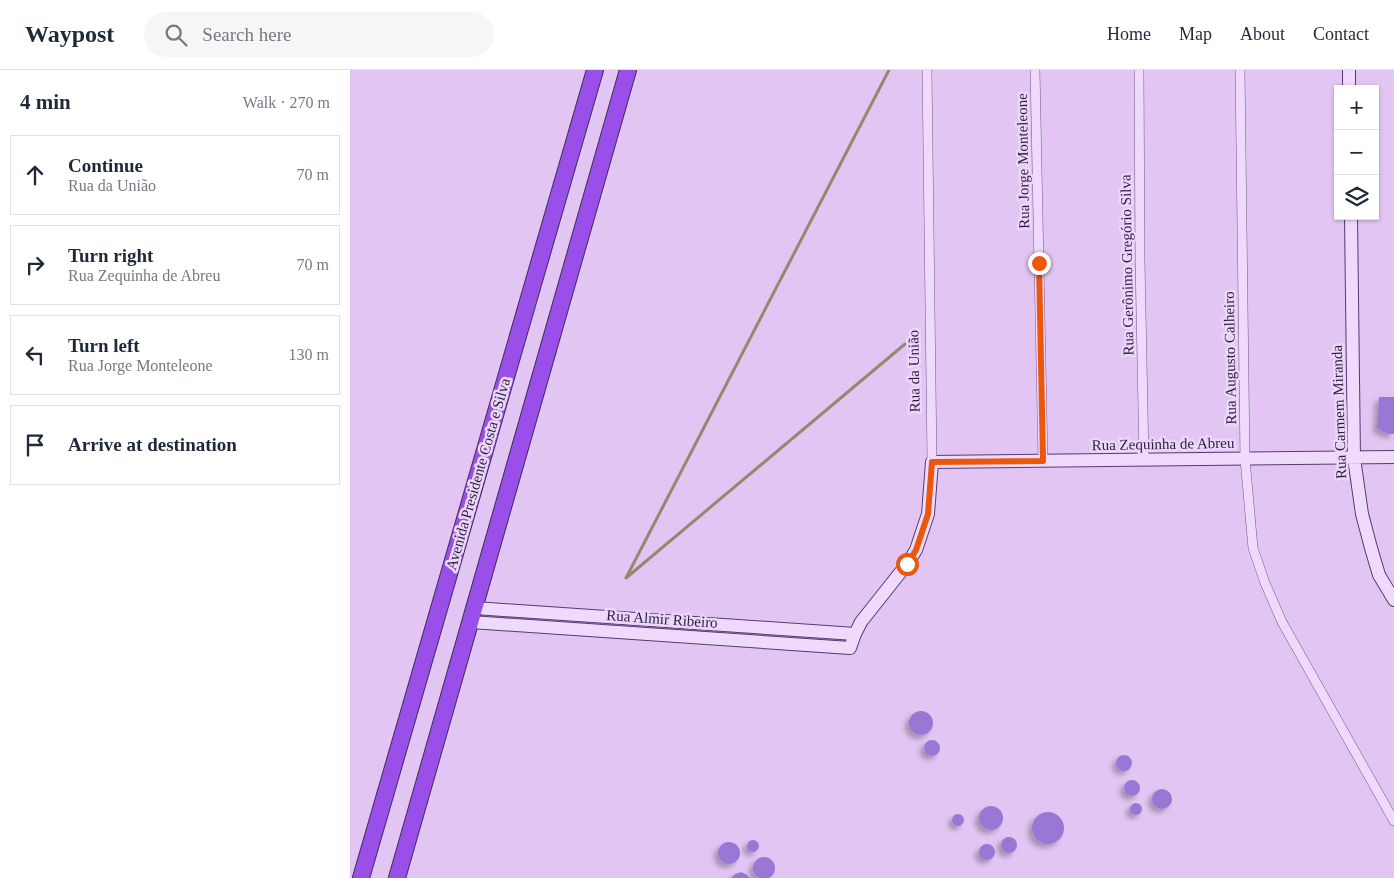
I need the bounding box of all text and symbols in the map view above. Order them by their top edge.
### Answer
search box [144,12,494,57]
text: Waypost [25,21,114,47]
icon: search [162,21,190,49]
text: Search here [202,24,292,45]
text: Home [1107,24,1151,44]
text: Map [1179,24,1212,44]
text: About [1240,24,1285,44]
text: Contact [1313,24,1369,44]
map controls [1334,85,1379,220]
button: + [1334,85,1379,130]
text: 4 min [20,90,71,114]
street label: Rua Jorge Monteleone [1014,93,1032,229]
text: Walk · 270 m [243,94,330,111]
button: − [1334,130,1379,175]
text: Continue [68,155,143,176]
icon: ahead [21,161,49,189]
text: 70 m [297,166,329,183]
street label: Rua Gerônimo Gregório Silva [1117,174,1137,356]
button: layers [1334,175,1379,220]
text: Rua da União [68,177,156,194]
text: Turn right [68,245,153,266]
icon: right [21,251,49,279]
route end [1028,252,1051,275]
text: 70 m [297,256,329,273]
text: Rua Zequinha de Abreu [68,267,220,284]
street label: Rua Augusto Calheiro [1221,291,1239,425]
street label: Rua da União [905,330,923,412]
text: Turn left [68,335,140,356]
icon: left [21,341,49,369]
street label: Rua Carmem Miranda [1329,344,1349,479]
text: 130 m [289,346,329,363]
text: Rua Jorge Monteleone [68,357,213,374]
street label: Avenida Presidente Costa e Silva [443,376,513,572]
icon: arrive [21,431,49,459]
text: Arrive at destination [68,434,237,455]
street label: Rua Zequinha de Abreu [1091,435,1235,453]
route start [896,553,919,576]
street label: Rua Almir Ribeiro [606,607,718,631]

